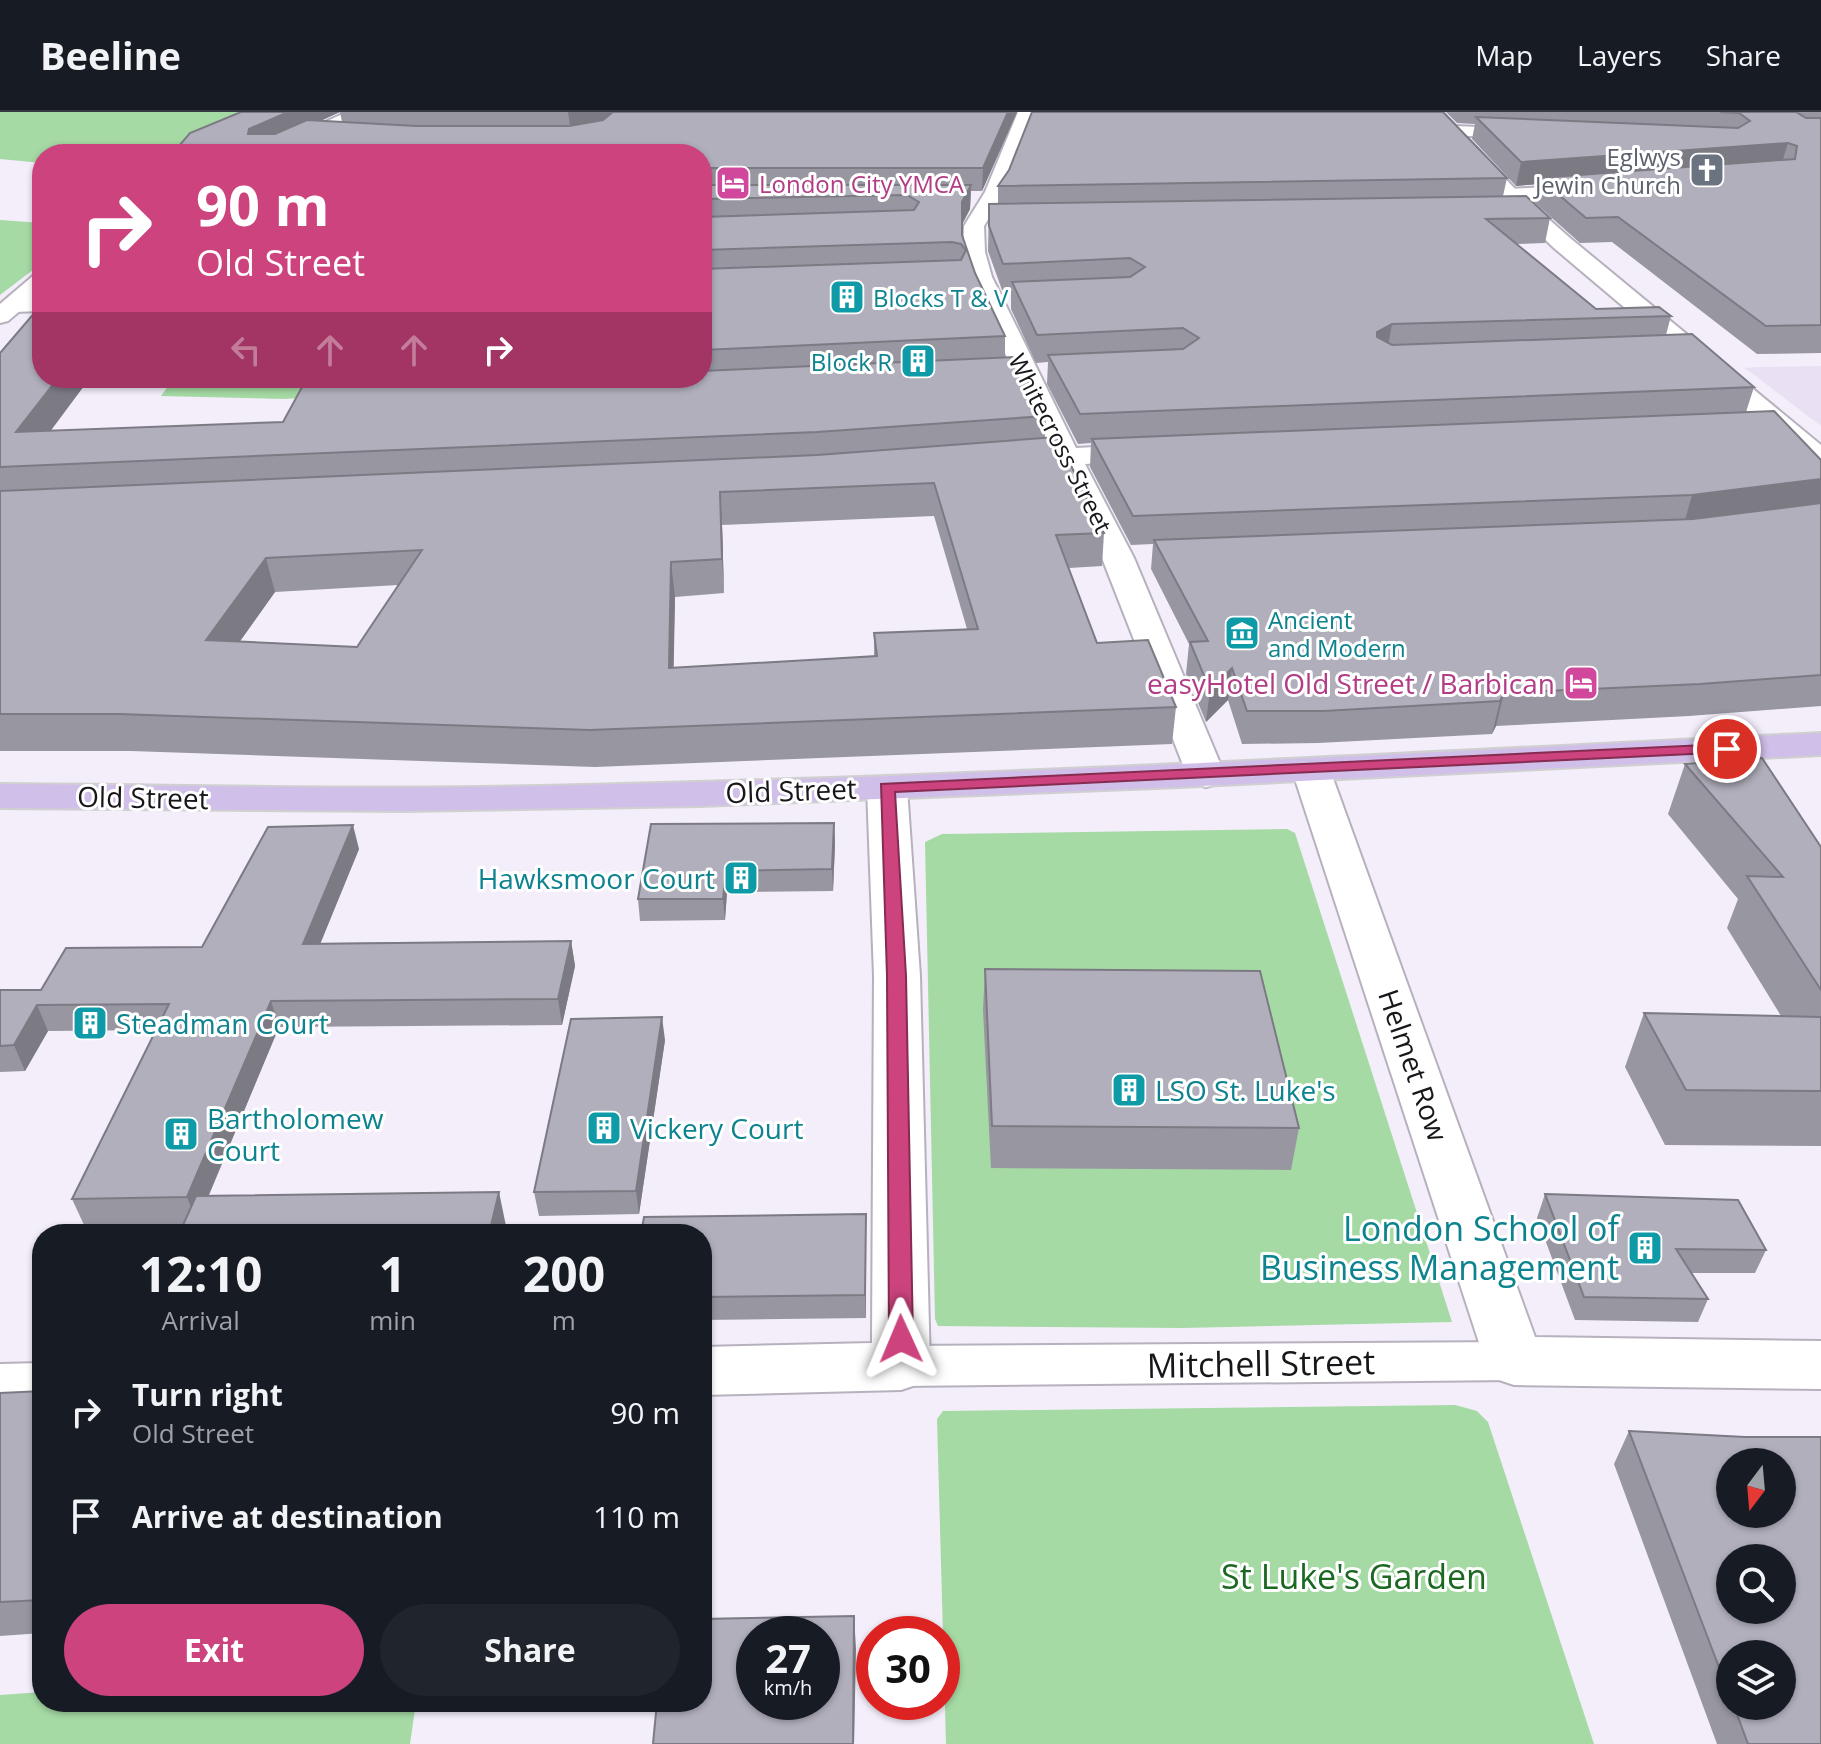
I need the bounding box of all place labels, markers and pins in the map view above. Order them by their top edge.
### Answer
place label: Eglwys Jewin Church [1533,140,1681,201]
church icon: Eglwys Jewin Church [1688,151,1726,189]
hotel icon: London City YMCA [714,164,752,202]
place label: London City YMCA [759,167,965,200]
building icon: Blocks T & V [828,278,866,316]
place label: Blocks T & V [873,281,1009,314]
building icon: Block R [899,342,937,380]
place label: Block R [811,345,892,378]
place label: Ancient and Modern [1268,603,1406,664]
museum icon: Ancient and Modern [1223,614,1261,652]
place label: easyHotel Old Street / Barbican [1147,664,1555,702]
hotel icon: easyHotel Old Street / Barbican [1562,664,1600,702]
pin [1693,715,1761,783]
place label: Hawksmoor Court [478,859,715,897]
building icon: Hawksmoor Court [722,859,760,897]
building icon: Steadman Court [71,1004,109,1042]
place label: Steadman Court [116,1004,329,1042]
building icon: LSO St. Luke's [1110,1071,1148,1109]
place label: LSO St. Luke's [1155,1071,1336,1109]
place label: Bartholomew Court [207,1099,384,1169]
building icon: Vickery Court [585,1109,623,1147]
place label: Vickery Court [630,1109,803,1147]
building icon: Bartholomew Court [162,1115,200,1153]
place label: London School of Business Management [1260,1205,1621,1290]
building icon: London School of Business Management [1626,1229,1664,1267]

